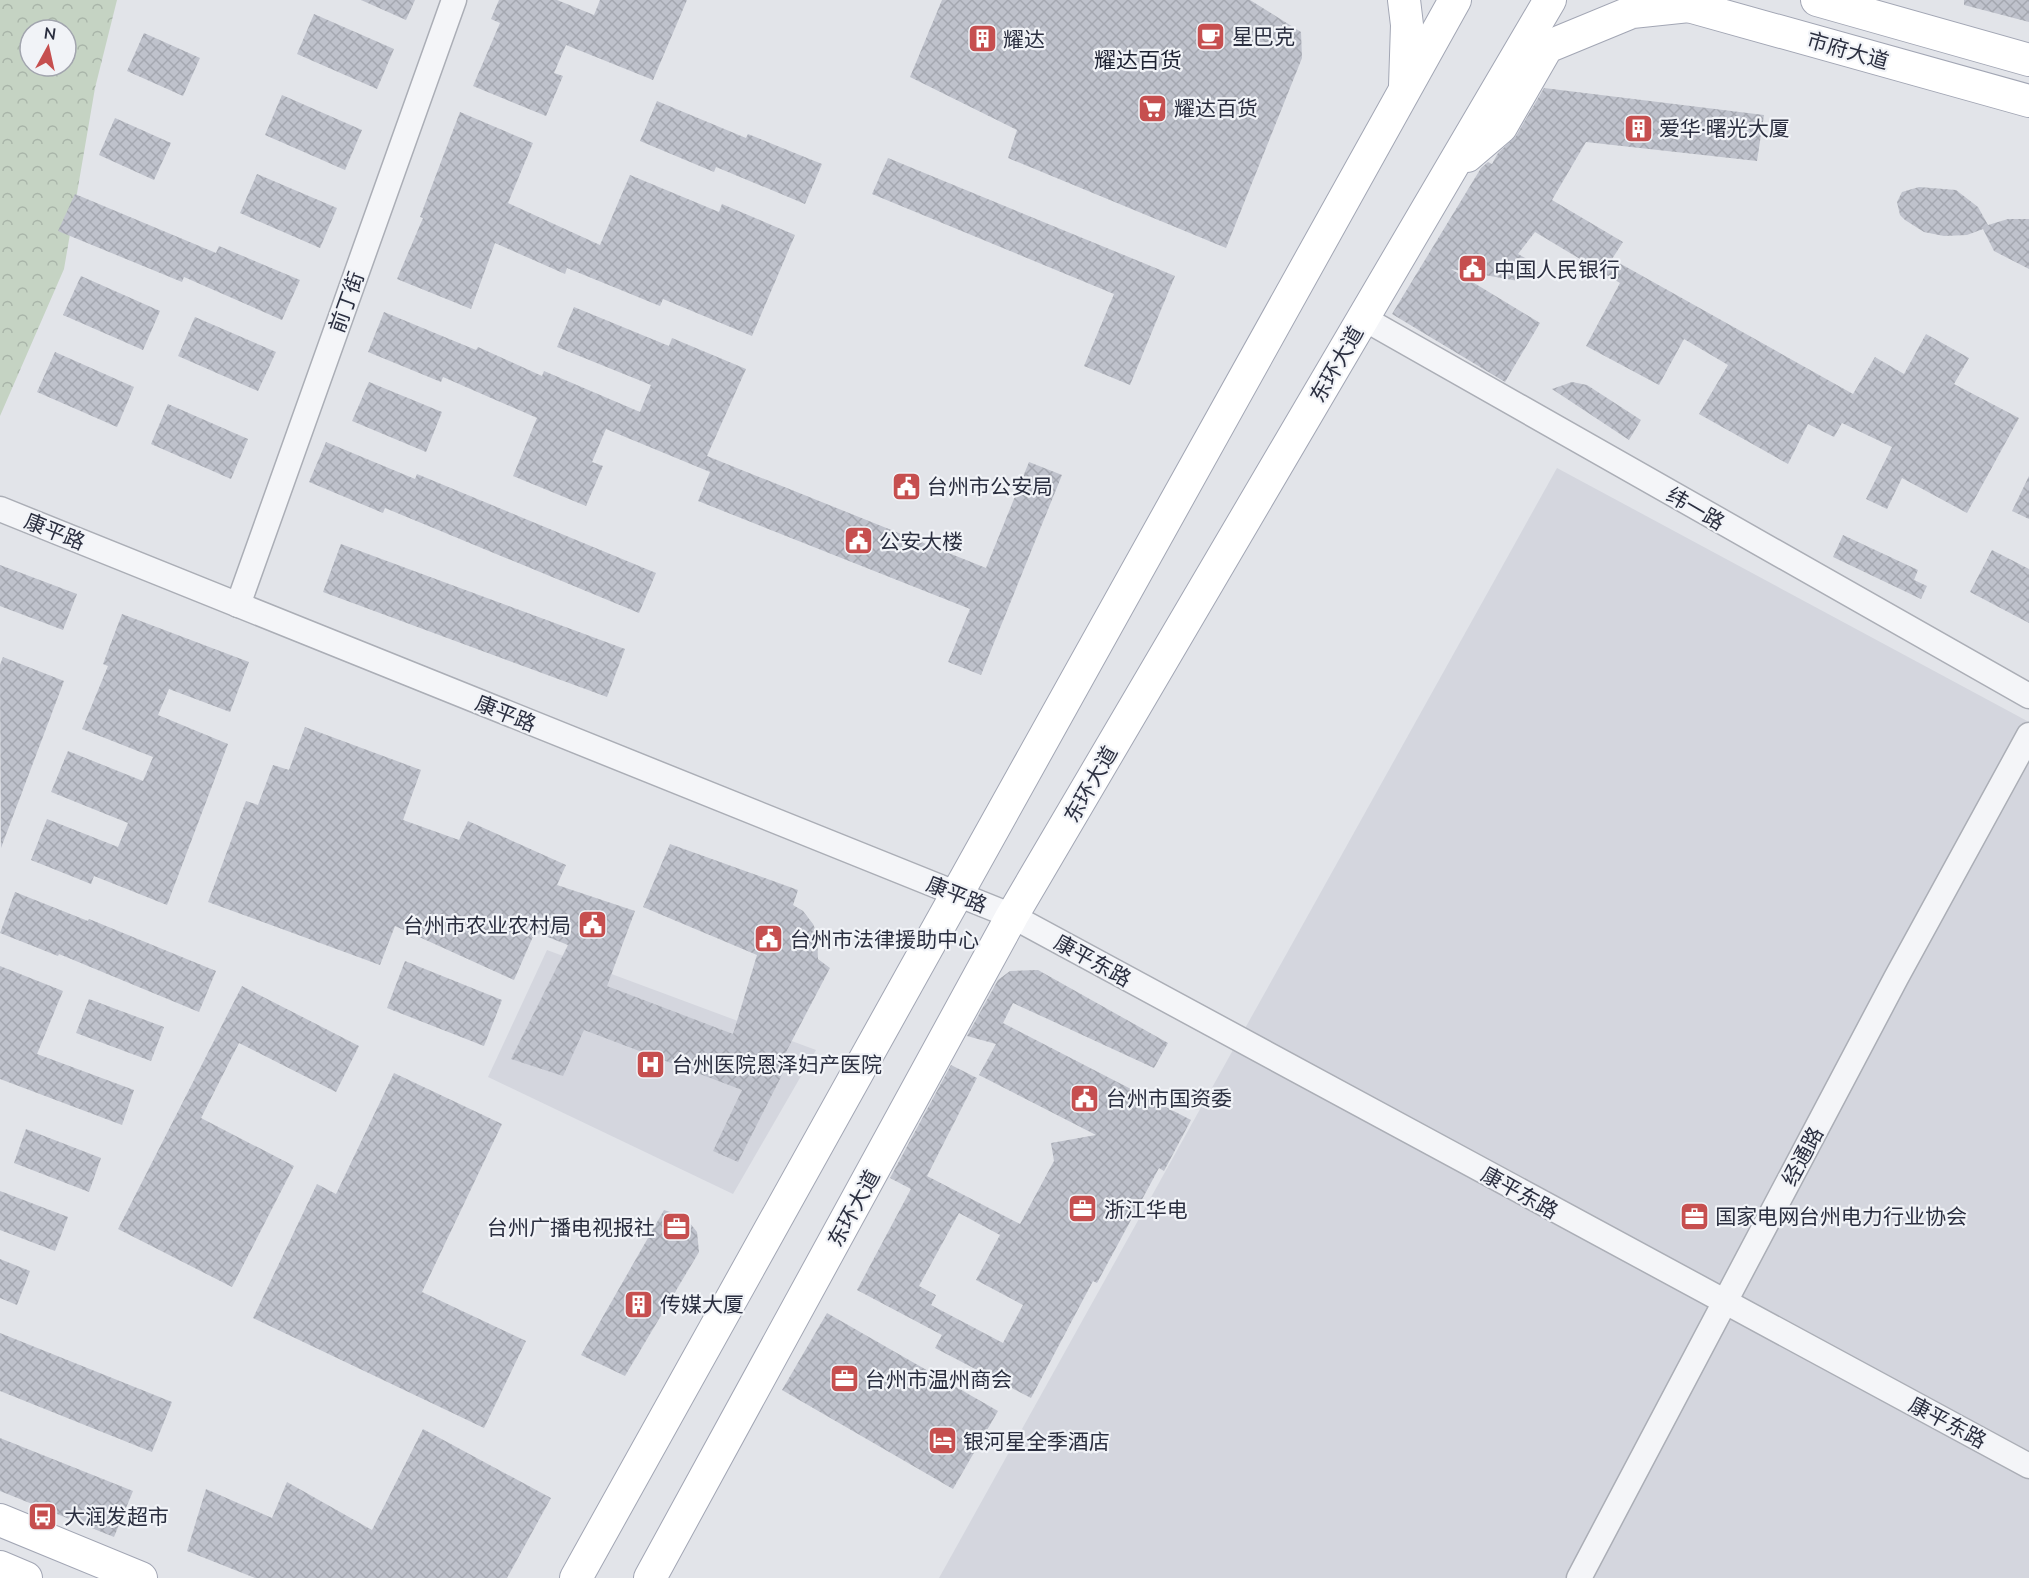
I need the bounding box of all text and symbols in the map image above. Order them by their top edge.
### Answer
north arrow [18,18,78,78]
cafe icon: 星巴克 [1195,20,1227,52]
text: N [43,22,57,44]
building icon: 耀达 [966,23,998,55]
place label: 星巴克 [1232,23,1295,49]
place label: 耀达 [1003,26,1045,52]
street label: 市府大道 [1804,26,1892,74]
district label: 耀达百货 [1094,46,1182,74]
supermarket icon: 耀达百货 [1137,92,1169,124]
place label: 耀达百货 [1174,95,1258,121]
building icon: 爱华·曙光大厦 [1622,112,1654,144]
place label: 爱华·曙光大厦 [1659,115,1790,141]
public building icon: 中国人民银行 [1457,253,1489,285]
place label: 中国人民银行 [1494,256,1620,282]
street label: 前丁街 [323,268,369,336]
street label: 东环大道 [1304,321,1368,407]
public building icon: 台州市公安局 [890,470,922,502]
place label: 台州市公安局 [927,473,1053,499]
street label: 纬一路 [1662,481,1730,535]
street label: 康平路 [21,507,89,555]
public building icon: 公安大楼 [842,525,874,557]
place label: 公安大楼 [879,528,963,554]
street label: 康平路 [472,689,540,737]
street label: 东环大道 [1058,741,1122,827]
street label: 康平路 [923,870,991,918]
public building icon: 台州市农业农村局 [576,909,608,941]
place label: 台州市农业农村局 [403,912,571,938]
public building icon: 台州市法律援助中心 [753,923,785,955]
place label: 台州市法律援助中心 [790,926,979,952]
street label: 康平东路 [1050,928,1136,992]
hospital icon: 台州医院恩泽妇产医院 [635,1048,667,1080]
place label: 台州医院恩泽妇产医院 [672,1051,882,1077]
public building icon: 台州市国资委 [1069,1082,1101,1114]
place label: 台州市国资委 [1106,1085,1232,1111]
street label: 经通路 [1776,1122,1828,1190]
street label: 康平东路 [1477,1160,1563,1224]
street label: 东环大道 [821,1165,885,1251]
office icon: 浙江华电 [1067,1193,1099,1225]
place label: 浙江华电 [1104,1196,1188,1222]
office icon: 国家电网台州电力行业协会 [1678,1200,1710,1232]
place label: 国家电网台州电力行业协会 [1715,1203,1967,1229]
office icon: 台州广播电视报社 [660,1211,692,1243]
place label: 台州广播电视报社 [487,1214,655,1240]
building icon: 传媒大厦 [623,1288,655,1320]
place label: 传媒大厦 [660,1291,744,1317]
office icon: 台州市温州商会 [828,1363,860,1395]
place label: 台州市温州商会 [865,1366,1012,1392]
street label: 康平东路 [1905,1391,1991,1453]
hotel icon: 银河星全季酒店 [926,1425,958,1457]
place label: 银河星全季酒店 [963,1428,1110,1454]
bus stop icon: 大润发超市 [27,1500,59,1532]
place label: 大润发超市 [64,1503,169,1529]

